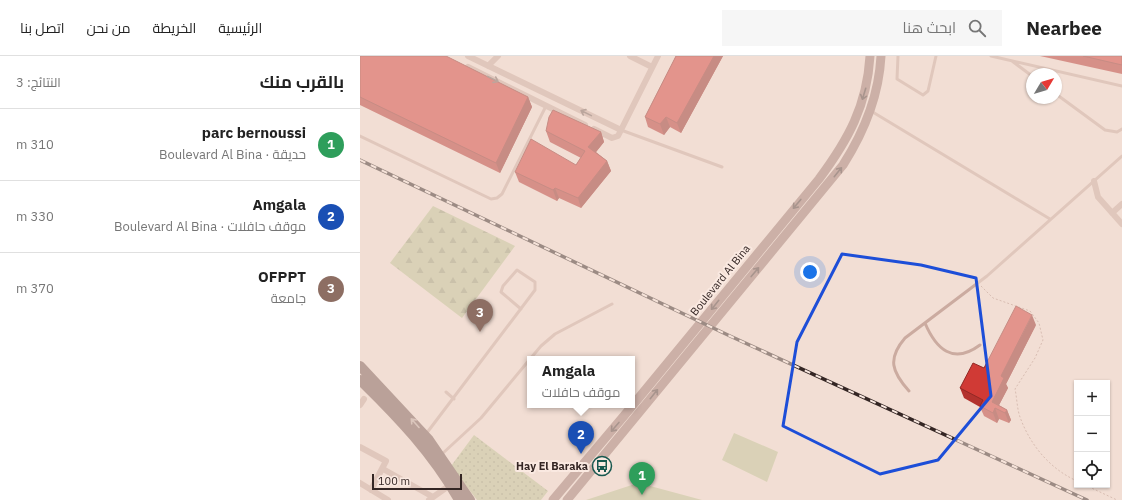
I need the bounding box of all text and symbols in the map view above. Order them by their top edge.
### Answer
search box [722,10,1002,46]
text: Nearbee [1026,16,1102,40]
icon: search [966,17,988,39]
text: ابحث هنا [903,18,956,37]
text: اتصل بنا [20,19,65,37]
text: من نحن [87,19,131,37]
text: الخريطة [153,19,196,37]
text: الرئيسية [218,19,262,37]
north arrow [1026,68,1062,104]
text: بالقرب منك [260,71,344,93]
text: النتائج: 3 [16,74,61,91]
one-way arrow [487,76,499,83]
one-way arrow [860,88,867,101]
one-way arrow [580,109,592,116]
text: parc bernoussi [202,123,306,142]
text: 310 m [16,136,54,153]
text: 1 [327,136,335,153]
text: حديقة · Boulevard Al Bina [159,146,306,163]
one-way arrow [834,167,842,178]
text: Amgala [252,195,306,214]
one-way arrow [793,199,802,210]
text: 330 m [16,208,54,225]
text: 2 [327,208,335,225]
text: موقف حافلات · Boulevard Al Bina [114,218,306,235]
street label: Boulevard Al Bina [687,242,753,318]
your location [800,262,820,282]
text: OFPPT [258,267,306,286]
one-way arrow [750,267,759,278]
text: 370 m [16,280,54,297]
text: 3 [327,280,335,297]
text: جامعة [271,290,306,307]
pin: 3 [467,299,493,332]
one-way arrow [711,300,720,310]
popup [527,356,635,408]
text: Amgala [542,361,595,380]
map controls [1074,380,1110,488]
button: + [1074,380,1110,416]
text: موقف حافلات [542,384,620,401]
one-way arrow [650,389,659,400]
button: − [1074,416,1110,452]
one-way arrow [410,418,419,428]
pin: 2 [568,421,594,454]
one-way arrow [610,422,619,432]
button: locate [1074,452,1110,488]
bus stop icon: Hay El Baraka [591,455,613,477]
place label: Hay El Baraka [516,459,588,473]
pin: 1 [629,462,655,495]
scale bar [372,472,462,491]
text: 100 m [378,474,410,488]

